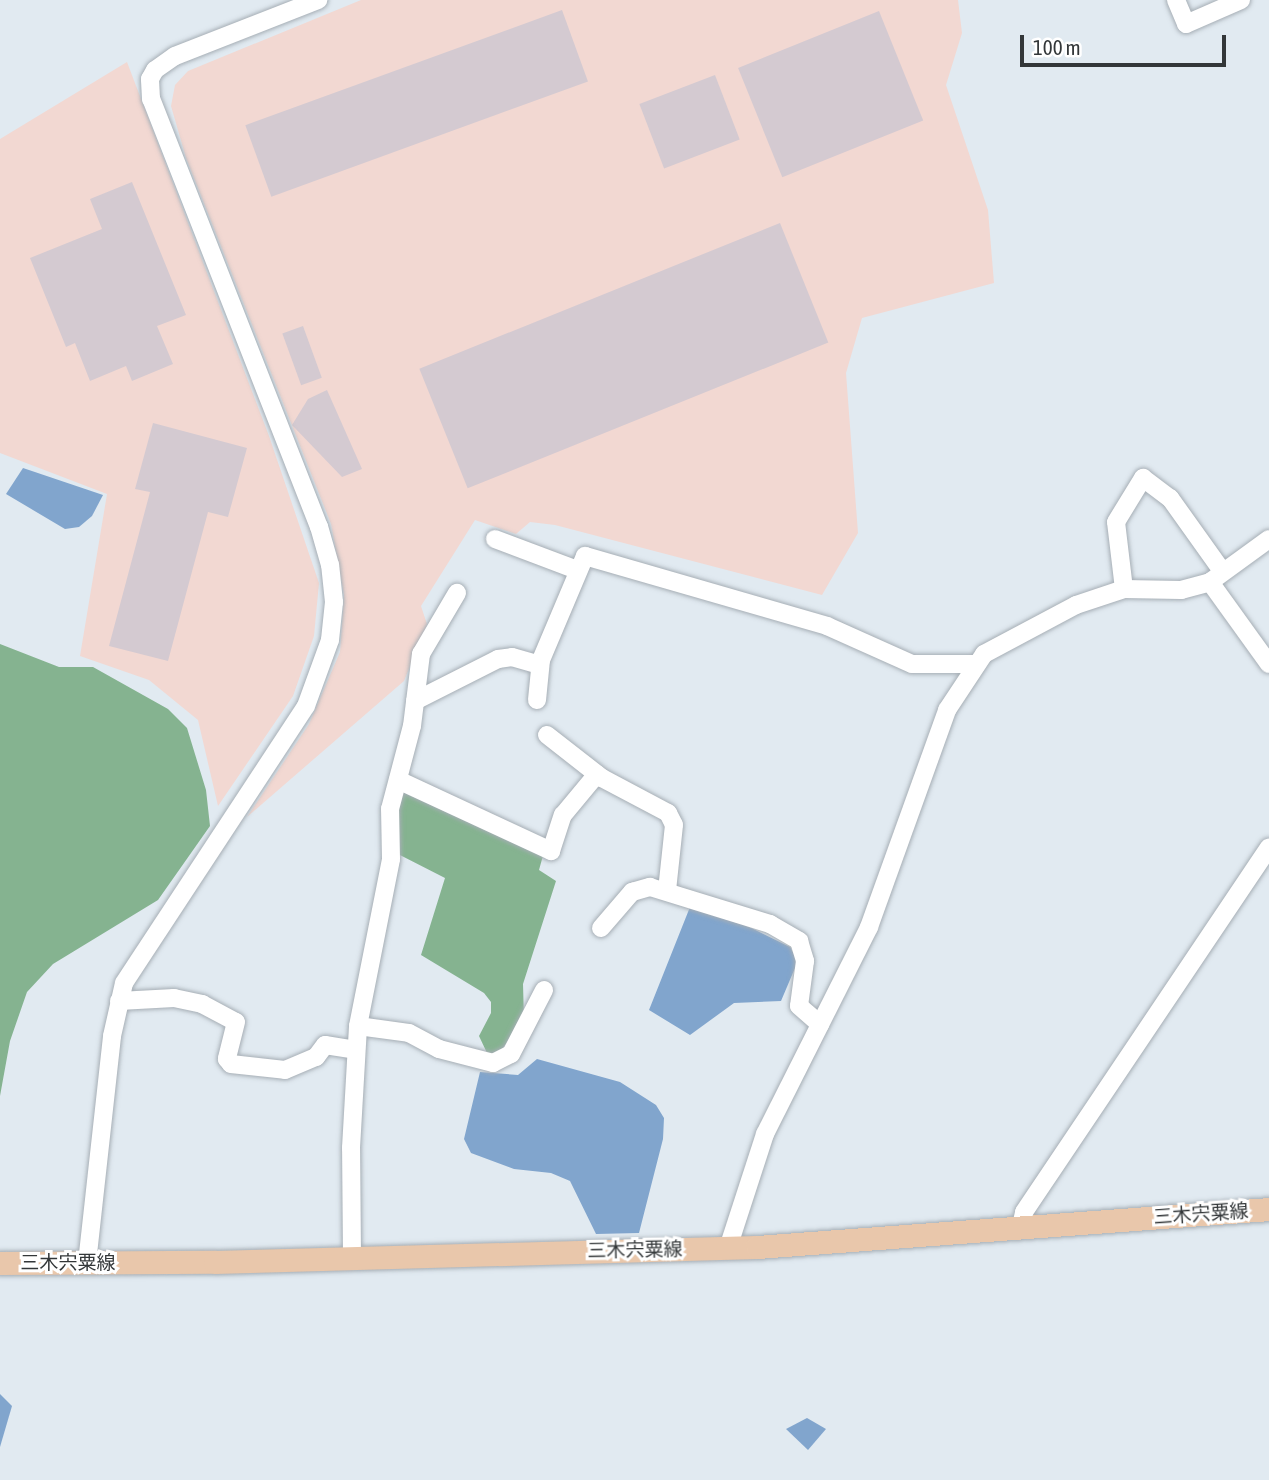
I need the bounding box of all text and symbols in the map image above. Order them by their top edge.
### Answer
scale bar [1024,21,1230,65]
text: 100 m [1033,35,1081,59]
street label: 三木宍粟線 [1153,1199,1249,1229]
street label: 三木宍粟線 [587,1238,683,1262]
street label: 三木宍粟線 [21,1252,115,1274]

